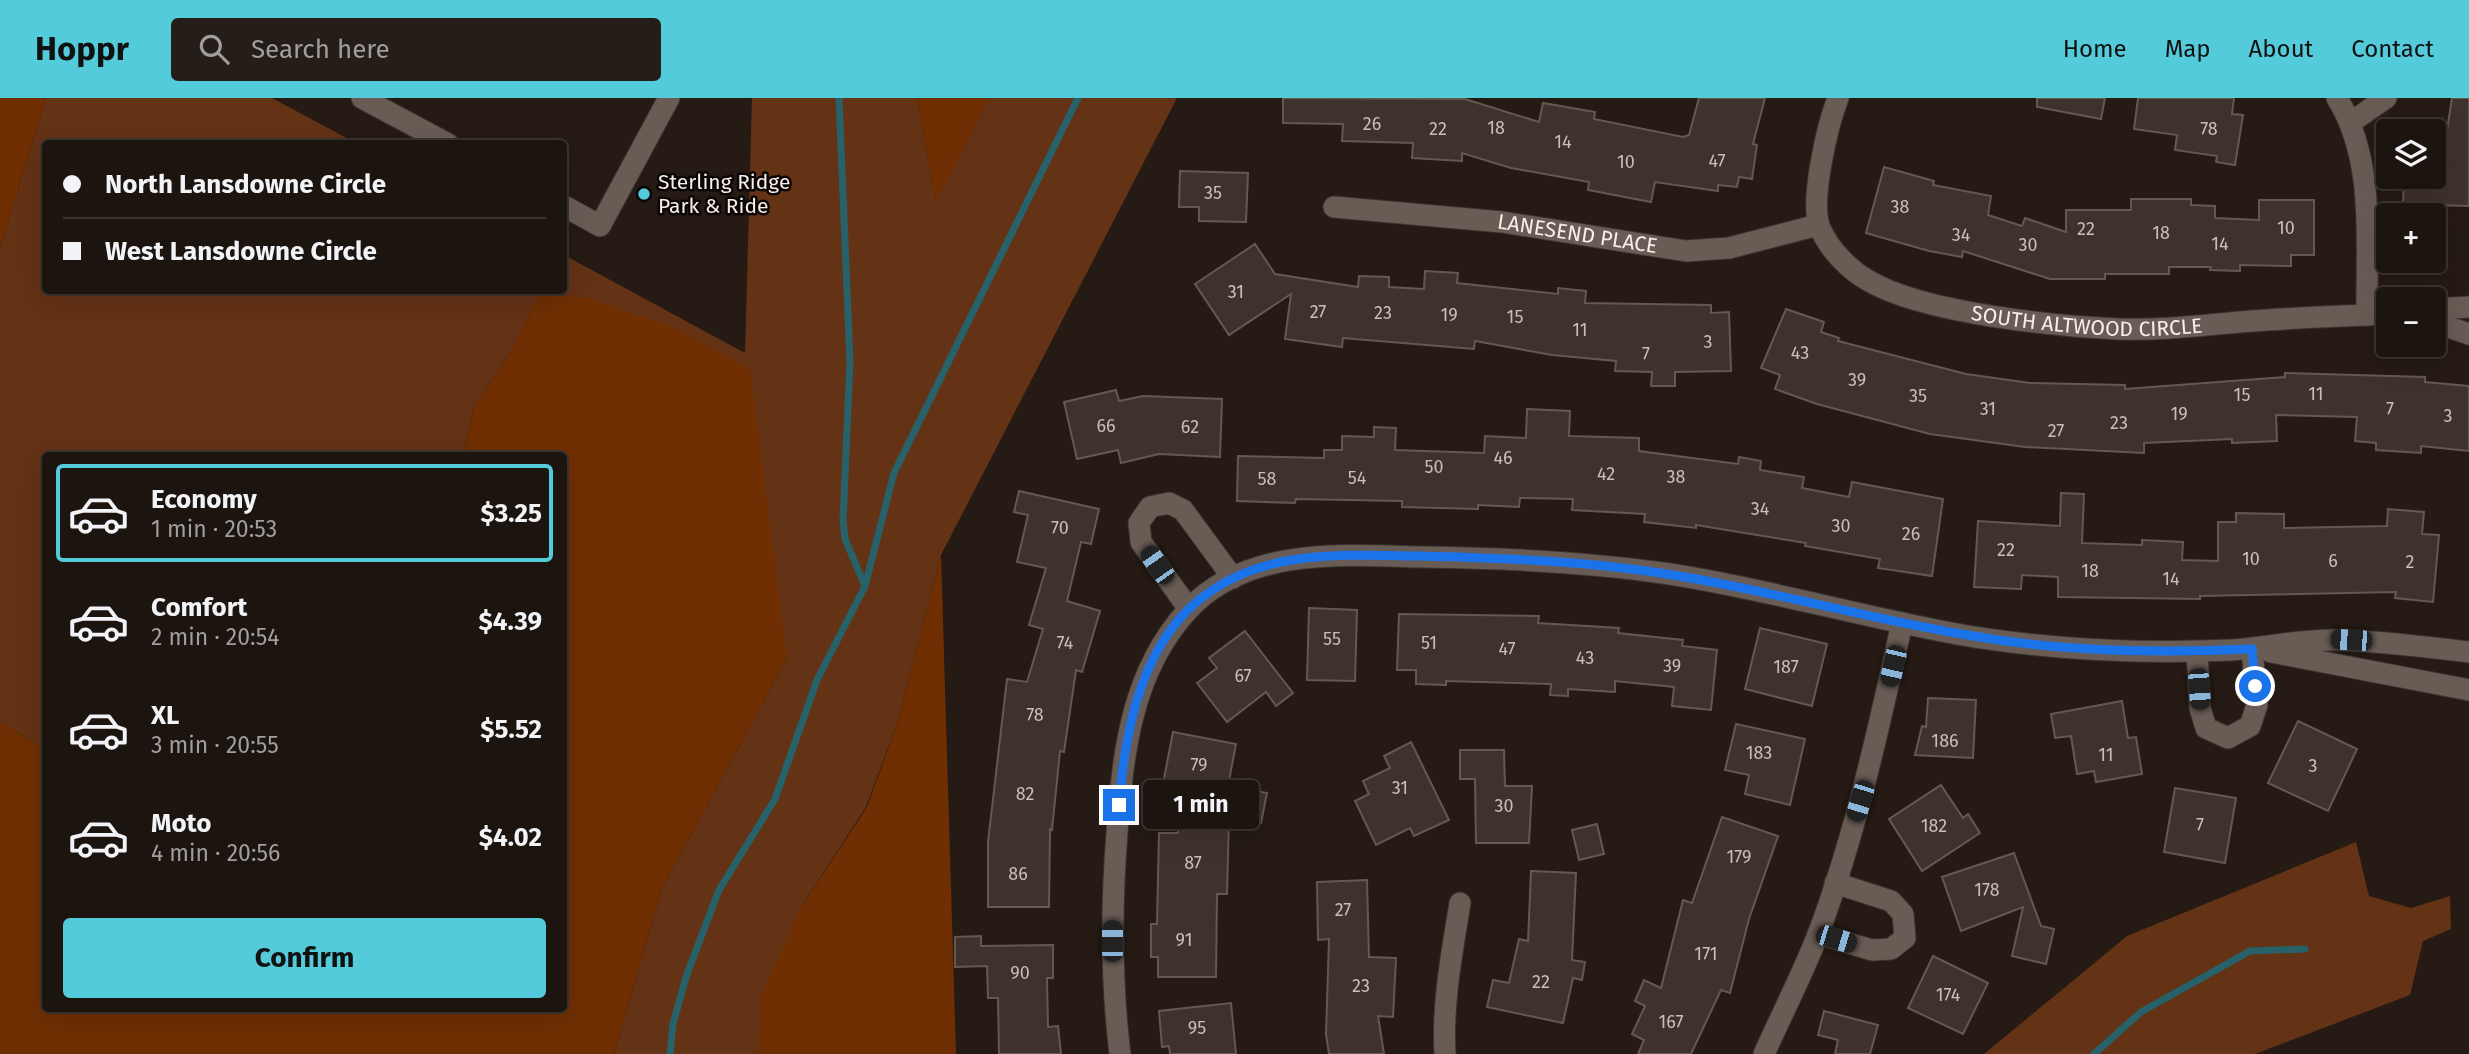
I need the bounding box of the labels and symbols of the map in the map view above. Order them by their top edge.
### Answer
house number: 26 [1363,113,1381,135]
house number: 18 [1487,117,1505,139]
house number: 22 [1429,118,1447,140]
house number: 78 [2200,118,2218,140]
house number: 14 [1554,131,1572,153]
house number: 47 [1708,150,1726,172]
house number: 10 [1617,151,1635,173]
place label: Sterling Ridge Park & Ride [658,169,790,219]
house number: 35 [1204,182,1222,204]
marker: Sterling Ridge Park & Ride [636,186,652,202]
house number: 38 [1891,196,1910,218]
street label: LANESEND PLACE [1496,208,1659,259]
house number: 10 [2277,217,2295,239]
house number: 22 [2077,218,2095,240]
house number: 18 [2152,222,2170,244]
house number: 34 [1952,224,1971,246]
house number: 14 [2211,233,2229,255]
house number: 30 [2018,234,2038,256]
house number: 31 [1228,281,1244,303]
street label: SOUTH ALTWOOD CIRCLE [1969,300,2203,342]
house number: 27 [1310,301,1326,323]
house number: 23 [1374,302,1392,324]
house number: 19 [1440,304,1458,326]
house number: 15 [1507,306,1523,328]
house number: 11 [1572,319,1588,341]
house number: 3 [1704,331,1712,353]
house number: 43 [1791,342,1809,364]
house number: 7 [1642,343,1650,365]
house number: 39 [1848,369,1866,391]
house number: 11 [2308,383,2324,405]
house number: 15 [2234,384,2250,406]
house number: 35 [1909,385,1927,407]
house number: 31 [1980,398,1996,420]
house number: 7 [2386,398,2394,420]
house number: 19 [2170,403,2188,425]
house number: 3 [2444,405,2452,427]
house number: 23 [2110,412,2128,434]
house number: 66 [1096,415,1116,437]
house number: 62 [1181,416,1199,438]
house number: 27 [2048,420,2064,442]
house number: 46 [1493,447,1513,469]
house number: 50 [1424,456,1444,478]
house number: 42 [1597,463,1615,485]
house number: 38 [1667,466,1686,488]
house number: 54 [1348,467,1367,489]
house number: 58 [1258,468,1277,490]
house number: 34 [1751,498,1770,520]
house number: 30 [1831,515,1851,537]
house number: 70 [1051,517,1069,539]
house number: 26 [1902,523,1920,545]
house number: 22 [1997,539,2015,561]
car [1137,542,1178,588]
house number: 10 [2242,548,2260,570]
house number: 6 [2328,550,2338,572]
house number: 2 [2406,551,2415,573]
house number: 18 [2081,560,2099,582]
house number: 14 [2162,568,2180,590]
house number: 55 [1323,628,1341,650]
car [2330,628,2373,652]
house number: 74 [1057,632,1074,654]
house number: 51 [1421,632,1437,654]
house number: 47 [1498,638,1516,660]
car [1879,643,1908,689]
house number: 43 [1576,647,1594,669]
house number: 39 [1663,655,1681,677]
house number: 187 [1773,656,1799,678]
house number: 67 [1234,665,1252,687]
car [2188,667,2211,711]
route start [2239,670,2271,702]
house number: 78 [1026,704,1044,726]
house number: 186 [1931,730,1959,752]
house number: 183 [1746,742,1772,764]
house number: 11 [2098,744,2114,766]
house number: 79 [1190,754,1208,776]
house number: 3 [2309,755,2317,777]
house number: 31 [1392,777,1408,799]
car [1844,778,1877,824]
callout: 1 min [1144,780,1259,830]
house number: 82 [1016,783,1034,805]
route end [1103,789,1135,821]
house number: 30 [1494,795,1514,817]
house number: 7 [2196,814,2204,836]
house number: 182 [1921,815,1947,837]
house number: 179 [1727,846,1751,868]
house number: 87 [1184,852,1202,874]
house number: 86 [1008,863,1028,885]
house number: 178 [1974,879,2000,901]
house number: 27 [1335,899,1351,921]
car [1102,920,1123,962]
car [1813,923,1860,955]
house number: 91 [1176,929,1192,951]
house number: 171 [1694,943,1718,965]
house number: 90 [1010,962,1030,984]
house number: 22 [1532,971,1550,993]
house number: 23 [1352,975,1370,997]
house number: 174 [1936,984,1961,1006]
house number: 167 [1659,1011,1683,1033]
house number: 95 [1188,1017,1206,1039]

